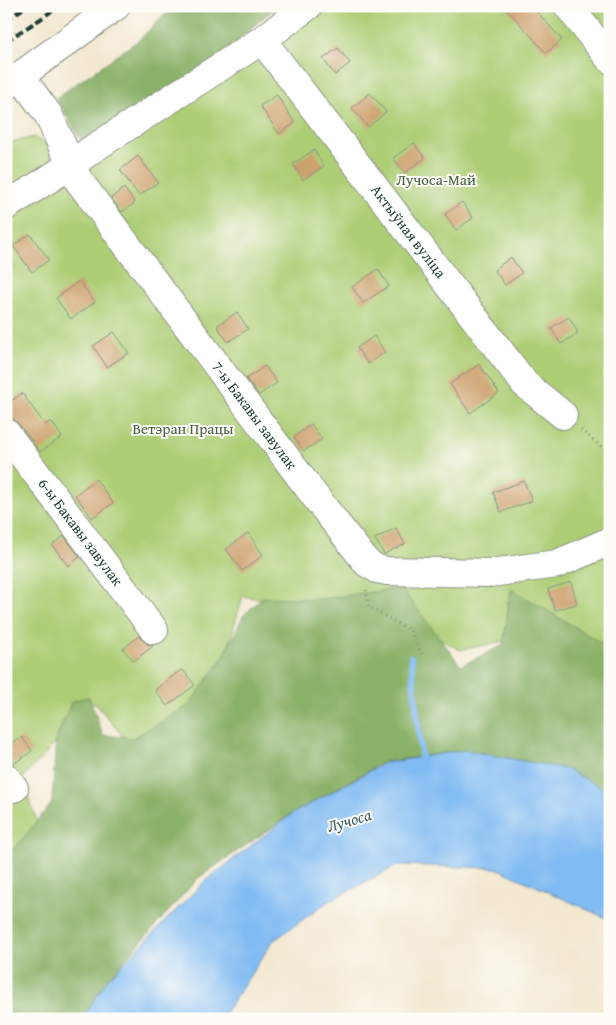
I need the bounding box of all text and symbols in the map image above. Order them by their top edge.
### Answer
park label: Лучоса-Май [396,169,476,190]
street label: Актыўная вуліца [366,180,452,283]
street label: 7-ы Бакавы завулак [208,357,302,474]
park label: Ветэран Працы [133,418,234,439]
street label: 6-ы Бакавы завулак [33,474,128,590]
water label: Лучоса [324,802,375,838]

